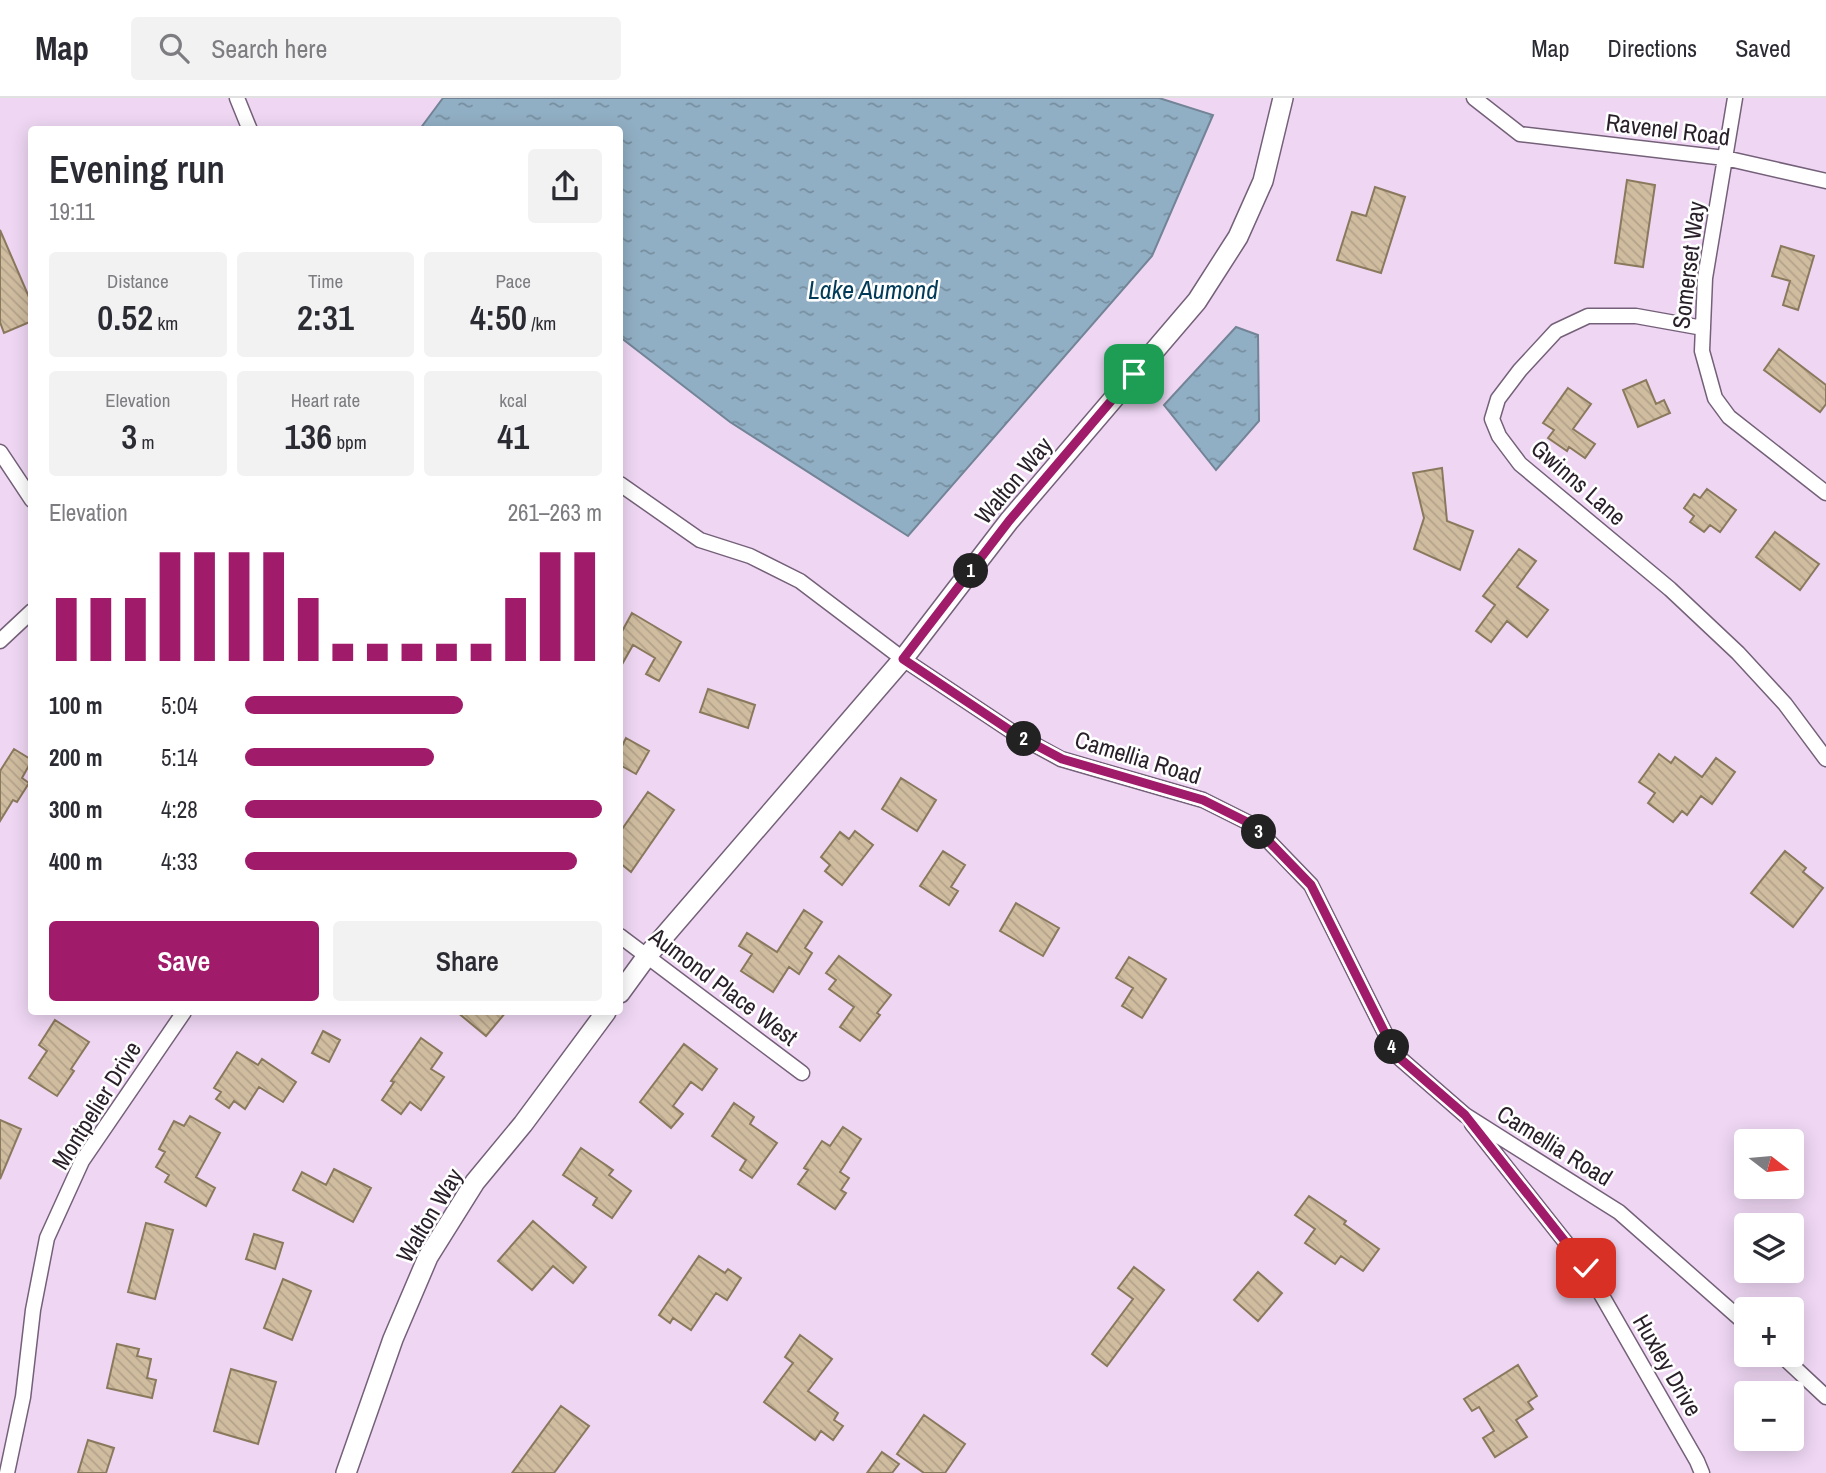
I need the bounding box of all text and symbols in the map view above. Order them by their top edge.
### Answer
search box [131,17,621,80]
text: Map [35,26,89,70]
icon: search [155,29,193,67]
text: Search here [211,31,327,66]
text: Map [1531,32,1569,64]
text: Directions [1607,32,1697,64]
text: Saved [1735,32,1791,64]
street label: Ravenel Road [1604,106,1732,152]
text: Evening run [49,144,225,195]
button: share [528,149,602,223]
text: 19:11 [49,196,95,227]
street label: Somerset Way [1664,199,1712,331]
text: Distance [107,268,169,294]
text: Time [308,268,343,294]
text: Pace [495,268,531,294]
water label: Lake Aumond [808,272,938,307]
text: 0.52 [97,294,153,341]
text: 2:31 [297,294,354,341]
text: 4:50 [470,294,527,341]
text: km [153,310,178,336]
text: /km [527,310,556,336]
pin [1104,344,1164,404]
icon: arrive [1115,355,1153,393]
text: Elevation [105,387,170,413]
text: Heart rate [291,387,360,413]
text: kcal [499,387,527,413]
text: 3 [121,413,137,460]
text: 136 [284,413,332,460]
text: 41 [497,413,529,460]
text: m [137,429,154,455]
text: bpm [332,429,367,455]
street label: Walton Way [967,430,1059,530]
street label: Gwinns Lane [1525,432,1633,532]
text: Elevation [49,497,128,528]
text: 261–263 m [508,497,602,528]
pin: 1 [954,554,988,588]
text: 1 [966,557,975,583]
text: 100 m [49,690,102,721]
text: 5:04 [161,690,198,721]
pin: 2 [1006,722,1042,756]
street label: Camellia Road [1071,723,1205,791]
text: 2 [1019,725,1028,751]
text: 200 m [49,742,102,773]
text: 5:14 [161,742,198,773]
text: 300 m [49,794,102,825]
text: 4:28 [161,794,198,825]
pin: 3 [1242,814,1276,850]
text: 3 [1254,818,1263,844]
text: 400 m [49,846,102,877]
text: 4:33 [161,846,198,877]
street label: Aumond Place West [643,919,805,1053]
button: Save [49,921,319,1001]
button: Share [333,921,602,1001]
pin: 4 [1374,1030,1410,1065]
text: 4 [1387,1033,1396,1059]
street label: Montpelier Drive [44,1035,148,1175]
street label: Camellia Road [1491,1097,1619,1193]
north arrow [1734,1129,1804,1199]
map controls [1734,1129,1804,1451]
street label: Walton Way [388,1162,470,1268]
button: layers [1734,1213,1804,1283]
pin [1556,1238,1616,1298]
icon: check [1567,1249,1605,1287]
button: + [1734,1297,1804,1367]
street label: Huxley Drive [1626,1308,1710,1422]
button: − [1734,1381,1804,1451]

